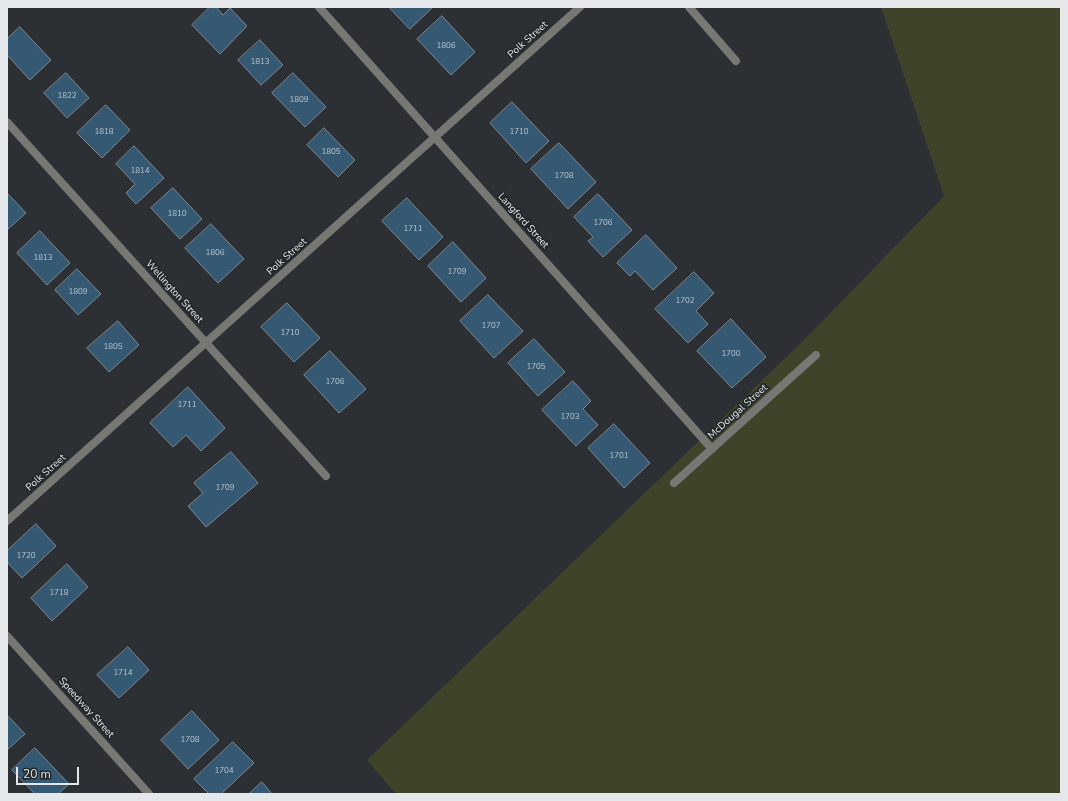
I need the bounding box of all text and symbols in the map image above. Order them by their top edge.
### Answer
street label: Polk Street [506,19,550,61]
house number: 1806 [436,41,456,51]
house number: 1813 [250,57,270,67]
house number: 1822 [57,91,77,101]
house number: 1809 [289,95,309,105]
house number: 1818 [94,127,114,137]
house number: 1710 [509,127,529,137]
house number: 1805 [321,147,341,157]
house number: 1814 [130,166,150,176]
house number: 1708 [554,171,574,181]
street label: Langford Street [495,191,551,251]
house number: 1810 [167,209,187,219]
house number: 1706 [593,218,613,228]
house number: 1711 [403,224,423,234]
street label: Polk Street [265,236,309,278]
house number: 1806 [205,248,225,258]
house number: 1813 [33,253,53,263]
street label: Wellington Street [143,258,205,326]
house number: 1709 [447,267,467,277]
house number: 1809 [68,287,88,297]
house number: 1702 [675,296,695,306]
house number: 1707 [481,321,501,331]
house number: 1710 [280,328,300,338]
house number: 1805 [103,342,123,352]
house number: 1700 [721,349,741,359]
house number: 1705 [526,362,546,372]
house number: 1706 [325,377,345,387]
street label: McDougal Street [706,382,770,442]
house number: 1711 [177,400,197,410]
house number: 1703 [560,412,580,422]
house number: 1701 [609,451,629,461]
street label: Polk Street [24,452,68,494]
house number: 1709 [215,483,235,493]
house number: 1720 [16,551,36,561]
house number: 1718 [49,588,69,598]
house number: 1714 [113,668,133,678]
street label: Speedway Street [56,675,116,741]
house number: 1708 [180,735,200,745]
scale bar [18,759,81,785]
text: 20 m [23,766,51,782]
house number: 1704 [214,766,234,776]

